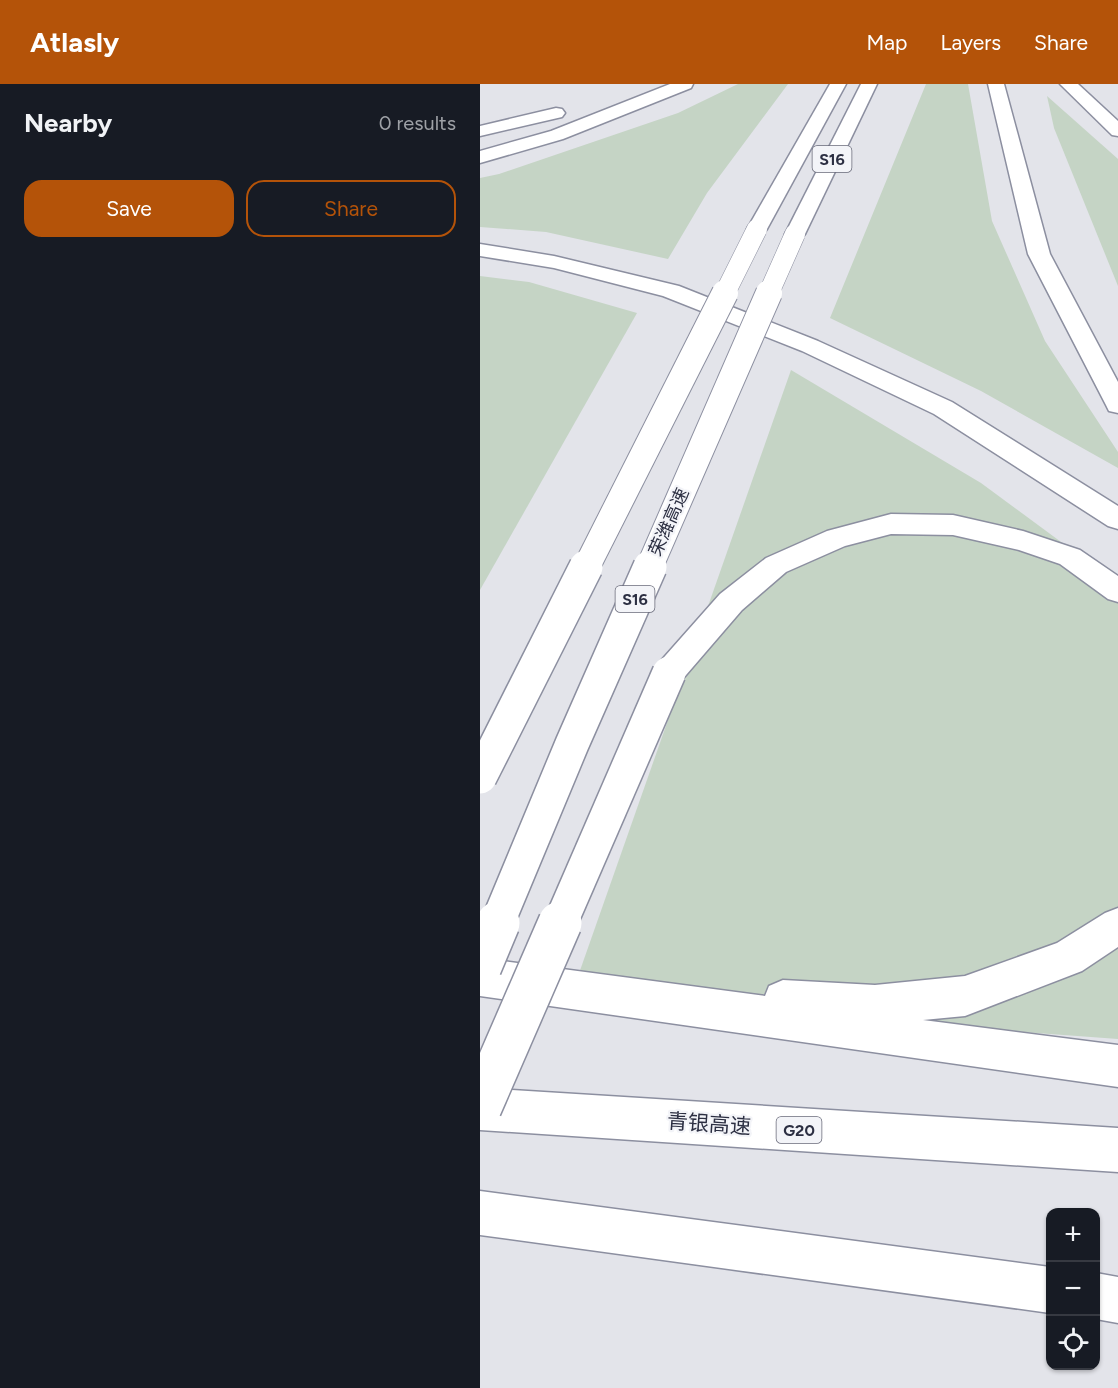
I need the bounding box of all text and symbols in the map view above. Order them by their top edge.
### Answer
text: Atlasly [30,25,119,59]
text: Map [867,30,907,55]
text: Layers [940,30,1001,55]
text: Share [1034,30,1088,55]
text: Nearby [24,107,112,139]
text: 0 results [379,111,456,135]
road number: S16 [812,146,852,172]
button: Save [24,180,234,237]
button: Share [246,180,456,237]
street label: 荣潍高速 [644,485,694,559]
road number: S16 [616,586,654,612]
street label: 青银高速 [666,1108,752,1139]
road number: G20 [776,1117,822,1143]
map controls [1046,1208,1100,1370]
button: + [1046,1208,1100,1262]
button: − [1046,1262,1100,1316]
button: locate [1046,1316,1100,1370]

